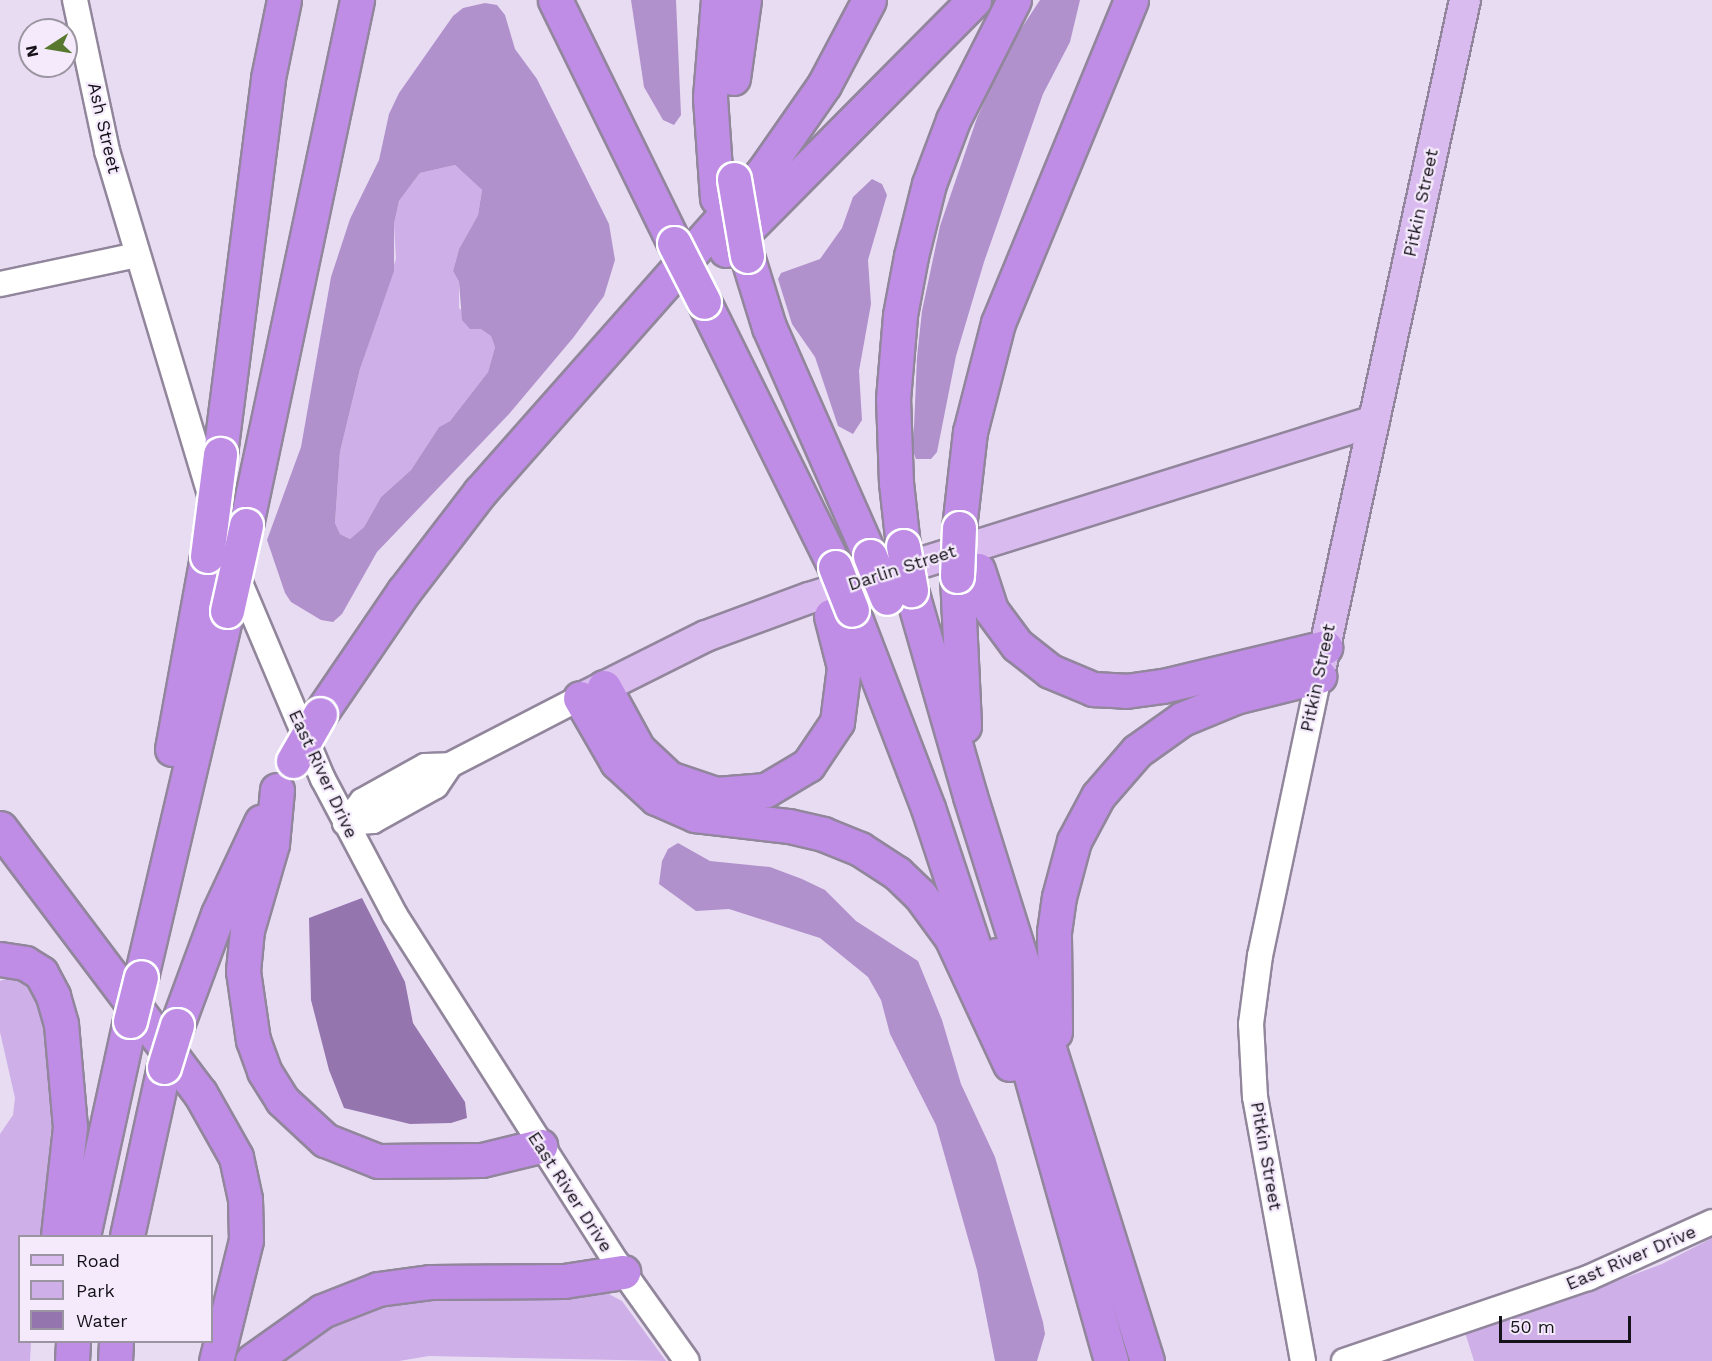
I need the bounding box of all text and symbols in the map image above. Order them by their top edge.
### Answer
north arrow [18,18,78,78]
text: N [21,44,42,59]
street label: Ash Street [83,80,125,176]
street label: Pitkin Street [1399,147,1443,259]
street label: Darlin Street [845,540,959,596]
street label: Pitkin Street [1296,622,1340,734]
street label: East River Drive [284,706,362,842]
street label: Pitkin Street [1246,1100,1286,1212]
street label: East River Drive [523,1128,617,1256]
street label: East River Drive [1563,1221,1699,1295]
legend [18,1235,213,1343]
text: Road [76,1250,120,1271]
text: Park [76,1280,115,1301]
scale bar [1502,1304,1634,1342]
text: Water [76,1310,128,1331]
text: 50 m [1510,1316,1555,1337]

